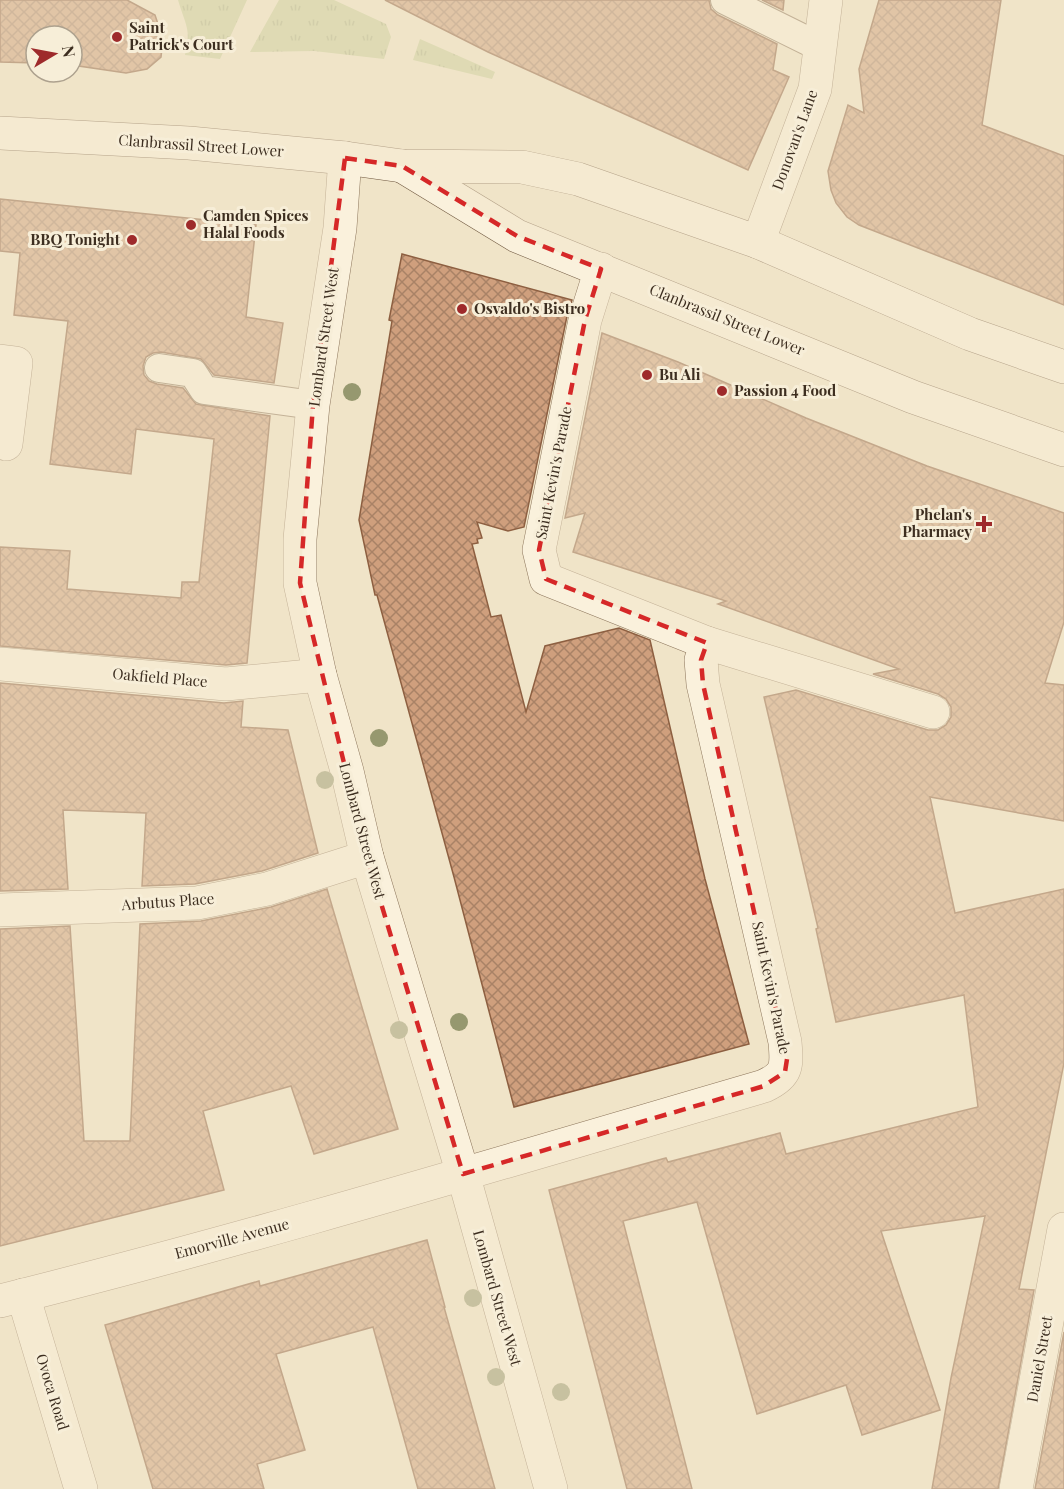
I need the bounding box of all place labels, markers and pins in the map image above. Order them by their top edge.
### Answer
place label: Saint Patrick's Court [129,17,234,54]
marker: Saint Patrick's Court [110,30,124,44]
place label: Camden Spices Halal Foods [203,205,309,242]
marker: Camden Spices Halal Foods [184,218,198,232]
place label: BBQ Tonight [30,229,121,249]
marker: BBQ Tonight [125,233,139,247]
place label: Osvaldo's Bistro [474,298,585,318]
marker: Osvaldo's Bistro [455,302,469,316]
place label: Bu Ali [659,364,701,384]
marker: Bu Ali [640,368,654,382]
place label: Passion 4 Food [734,380,836,400]
marker: Passion 4 Food [715,384,729,398]
place label: Phelan's Pharmacy [902,504,972,541]
marker: Phelan's Pharmacy [977,517,991,531]

